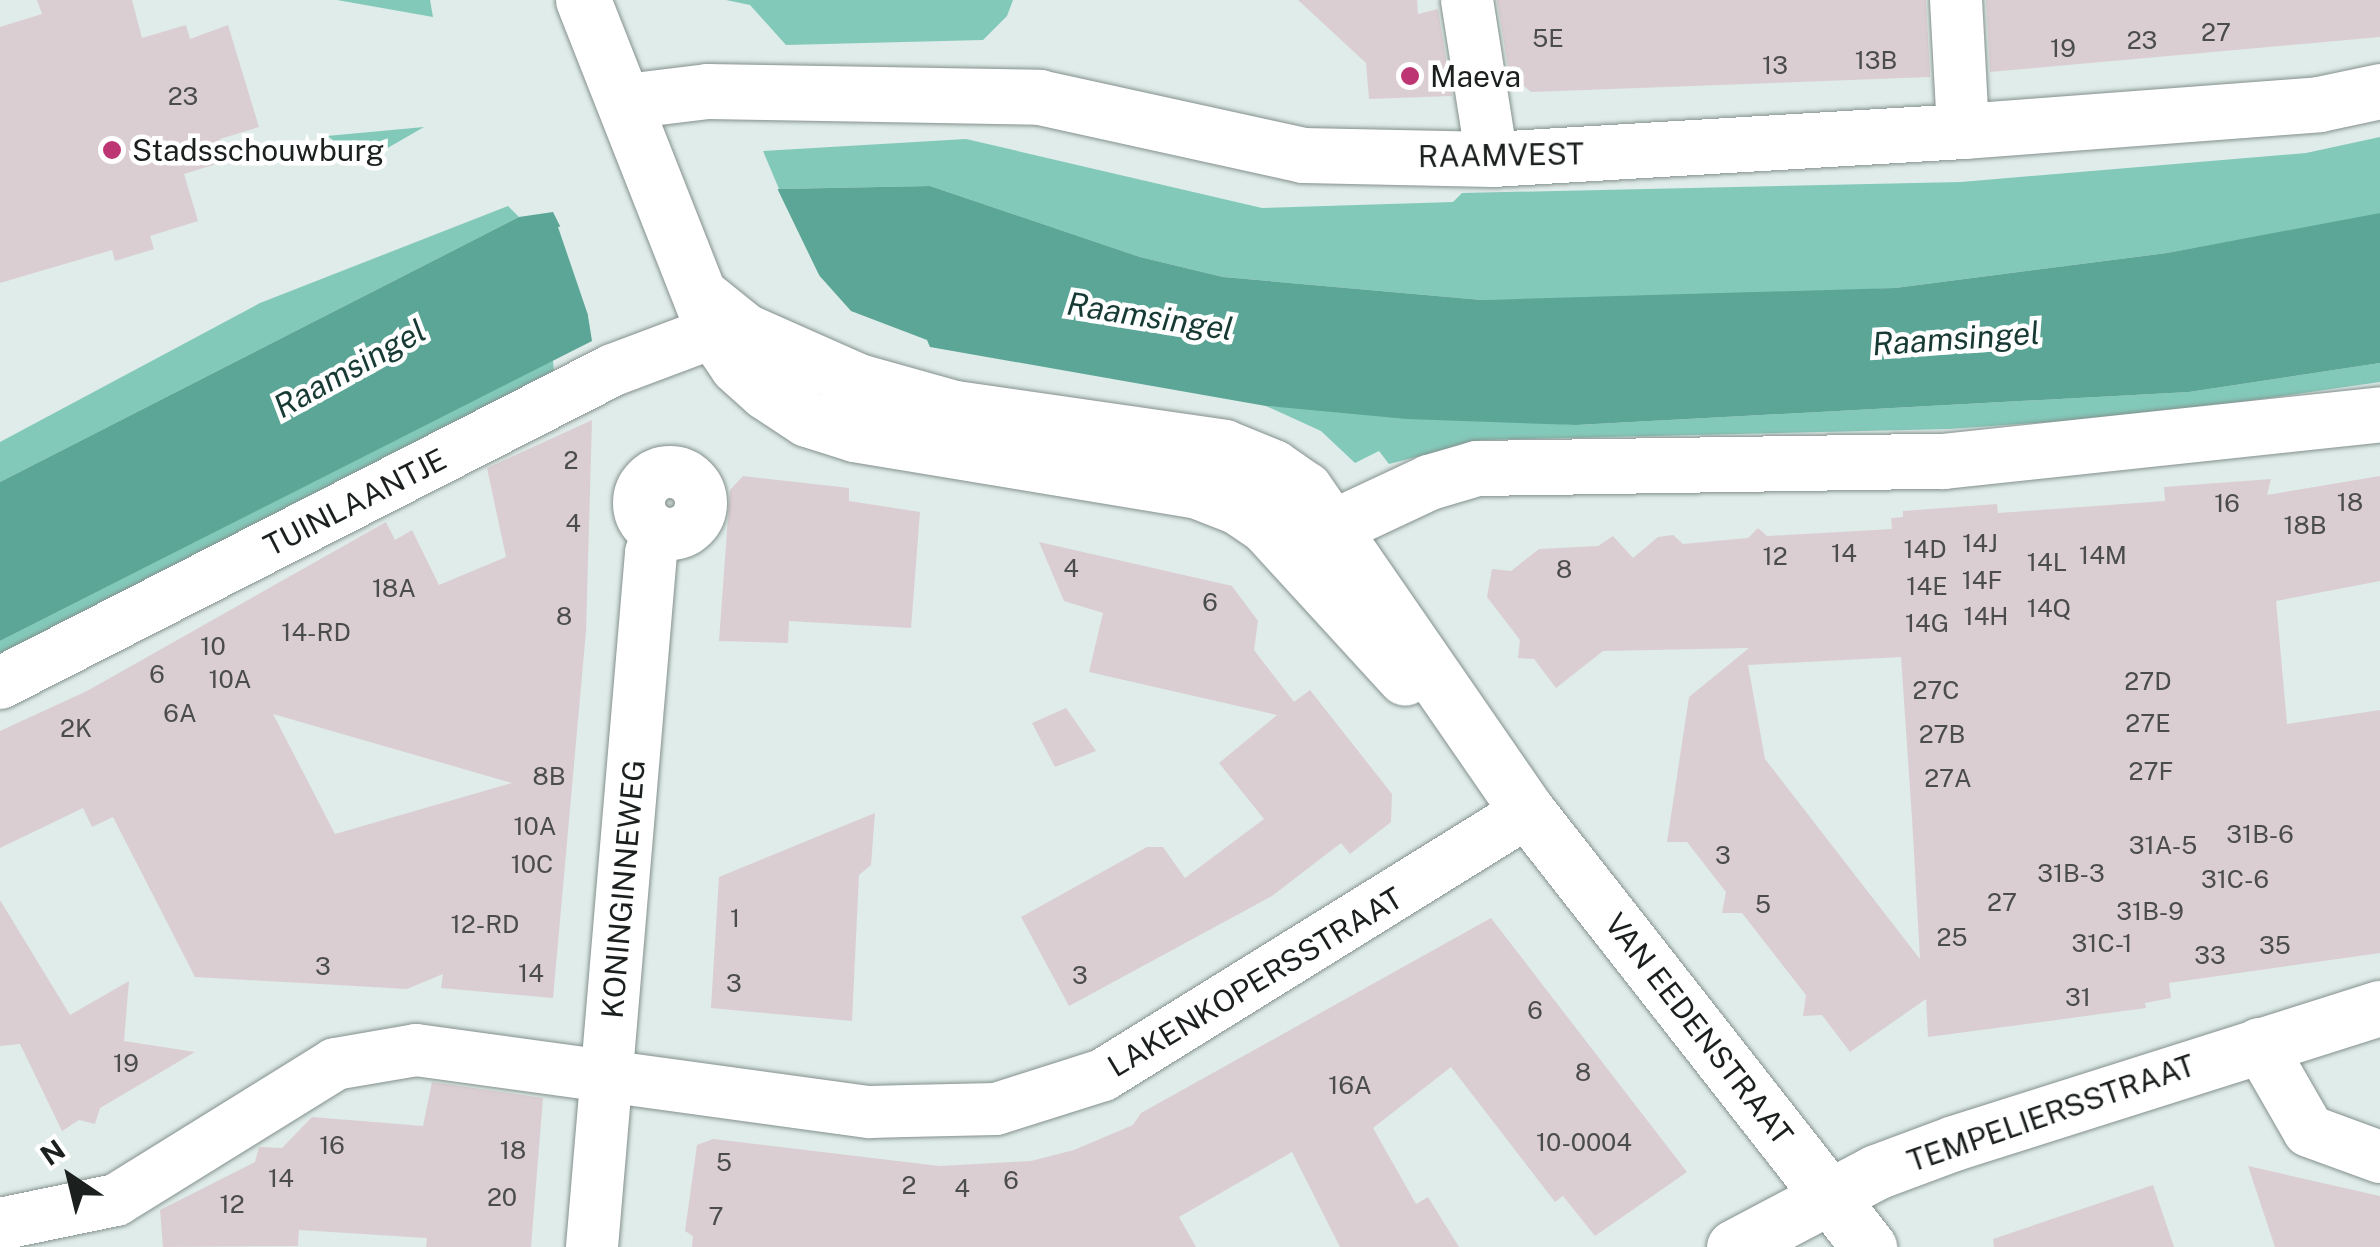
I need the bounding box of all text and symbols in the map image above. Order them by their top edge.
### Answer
house number: 27 [2201,17,2231,47]
house number: 5E [1532,23,1564,53]
house number: 23 [2127,25,2157,55]
house number: 19 [2050,33,2076,63]
house number: 13B [1855,45,1897,75]
house number: 13 [1762,50,1788,80]
place label: Maeva [1430,58,1521,94]
marker: Maeva [1399,65,1421,87]
house number: 23 [168,81,198,111]
place label: Stadsschouwburg [132,132,384,168]
street label: RAAMVEST [1418,136,1584,174]
marker: Stadsschouwburg [101,139,123,161]
water label: Raamsingel [1064,285,1236,349]
water label: Raamsingel [267,312,433,426]
water label: Raamsingel [1871,314,2041,364]
street label: TUINLAANTJE [258,441,452,563]
house number: 2 [564,445,578,475]
house number: 18 [2337,487,2363,517]
house number: 16 [2214,488,2240,518]
house number: 4 [565,508,581,538]
house number: 18B [2283,510,2327,540]
house number: 14J [1962,528,1998,558]
house number: 14D [1903,534,1947,564]
house number: 14 [1831,538,1857,568]
house number: 14M [2079,540,2127,570]
house number: 12 [1762,541,1788,571]
house number: 14L [2027,547,2067,577]
house number: 4 [1063,553,1079,583]
house number: 8 [1556,554,1572,584]
house number: 14F [1962,565,2002,595]
house number: 14E [1906,571,1948,601]
house number: 18A [372,573,416,603]
house number: 6 [1202,587,1218,617]
house number: 14Q [2027,593,2071,623]
house number: 8 [556,601,572,631]
house number: 14H [1963,601,2009,631]
house number: 14G [1905,608,1949,638]
house number: 14-RD [281,617,351,647]
house number: 10 [200,631,226,661]
house number: 6 [149,659,165,689]
house number: 10A [208,664,252,694]
house number: 27D [2124,666,2172,696]
house number: 27C [1912,675,1960,705]
house number: 6A [163,698,197,728]
house number: 27E [2125,708,2171,738]
house number: 2K [60,713,92,743]
house number: 27B [1919,719,1965,749]
house number: 27F [2129,756,2173,786]
street label: KONINGINNEWEG [594,758,652,1020]
house number: 8B [533,761,565,791]
house number: 27A [1924,763,1972,793]
house number: 10A [513,811,557,841]
house number: 31B-6 [2226,819,2294,849]
house number: 31A-5 [2129,830,2197,860]
house number: 3 [1715,840,1731,870]
house number: 10C [511,849,553,879]
house number: 31B-3 [2037,858,2105,888]
house number: 31C-6 [2201,864,2269,894]
street label: LAKENKOPERSSTRAAT [1101,880,1409,1084]
house number: 27 [1987,887,2017,917]
house number: 5 [1755,889,1771,919]
house number: 31B-9 [2116,896,2184,926]
house number: 1 [730,903,740,933]
street label: VAN EEDENSTRAAT [1597,906,1801,1152]
house number: 12-RD [451,909,519,939]
house number: 25 [1937,922,1967,952]
house number: 31C-1 [2072,928,2132,958]
house number: 35 [2259,930,2291,960]
house number: 33 [2194,940,2226,970]
house number: 3 [315,951,331,981]
house number: 14 [518,958,544,988]
house number: 3 [1072,960,1088,990]
house number: 3 [726,968,742,998]
house number: 31 [2065,982,2091,1012]
house number: 6 [1527,995,1543,1025]
street label: TEMPELIERSSTRAAT [1903,1047,2199,1179]
house number: 19 [113,1048,139,1078]
house number: 8 [1575,1057,1591,1087]
house number: 16A [1328,1070,1372,1100]
north arrow [20,1127,120,1227]
house number: 10-0004 [1536,1127,1632,1157]
house number: 16 [319,1130,345,1160]
text: N [34,1132,71,1172]
house number: 18 [500,1135,526,1165]
house number: 5 [716,1147,732,1177]
house number: 14 [268,1163,294,1193]
house number: 6 [1003,1165,1019,1195]
house number: 2 [902,1170,916,1200]
house number: 4 [954,1173,970,1203]
house number: 20 [487,1182,517,1212]
house number: 12 [219,1189,245,1219]
house number: 7 [708,1201,724,1231]

